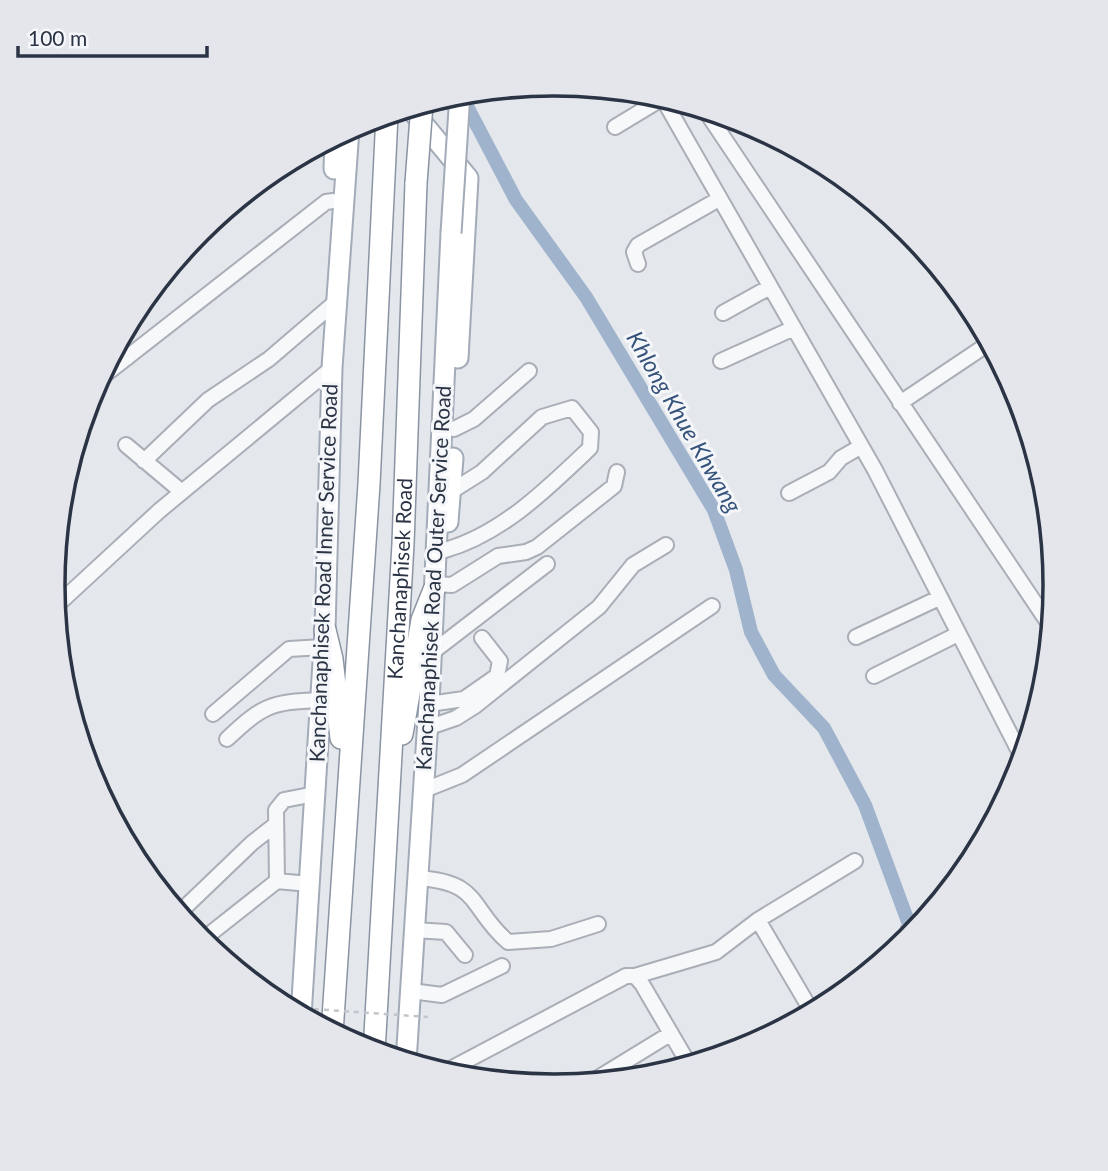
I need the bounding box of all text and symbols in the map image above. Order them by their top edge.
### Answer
scale bar [18,14,206,58]
text: 100 m [28,25,87,50]
water label: Khlong Khue Khwang [622,326,749,518]
street label: Kanchanaphisek Road Inner Service Road [303,383,342,763]
street label: Kanchanaphisek Road Outer Service Road [410,385,455,771]
street label: Kanchanaphisek Road [381,477,416,680]

